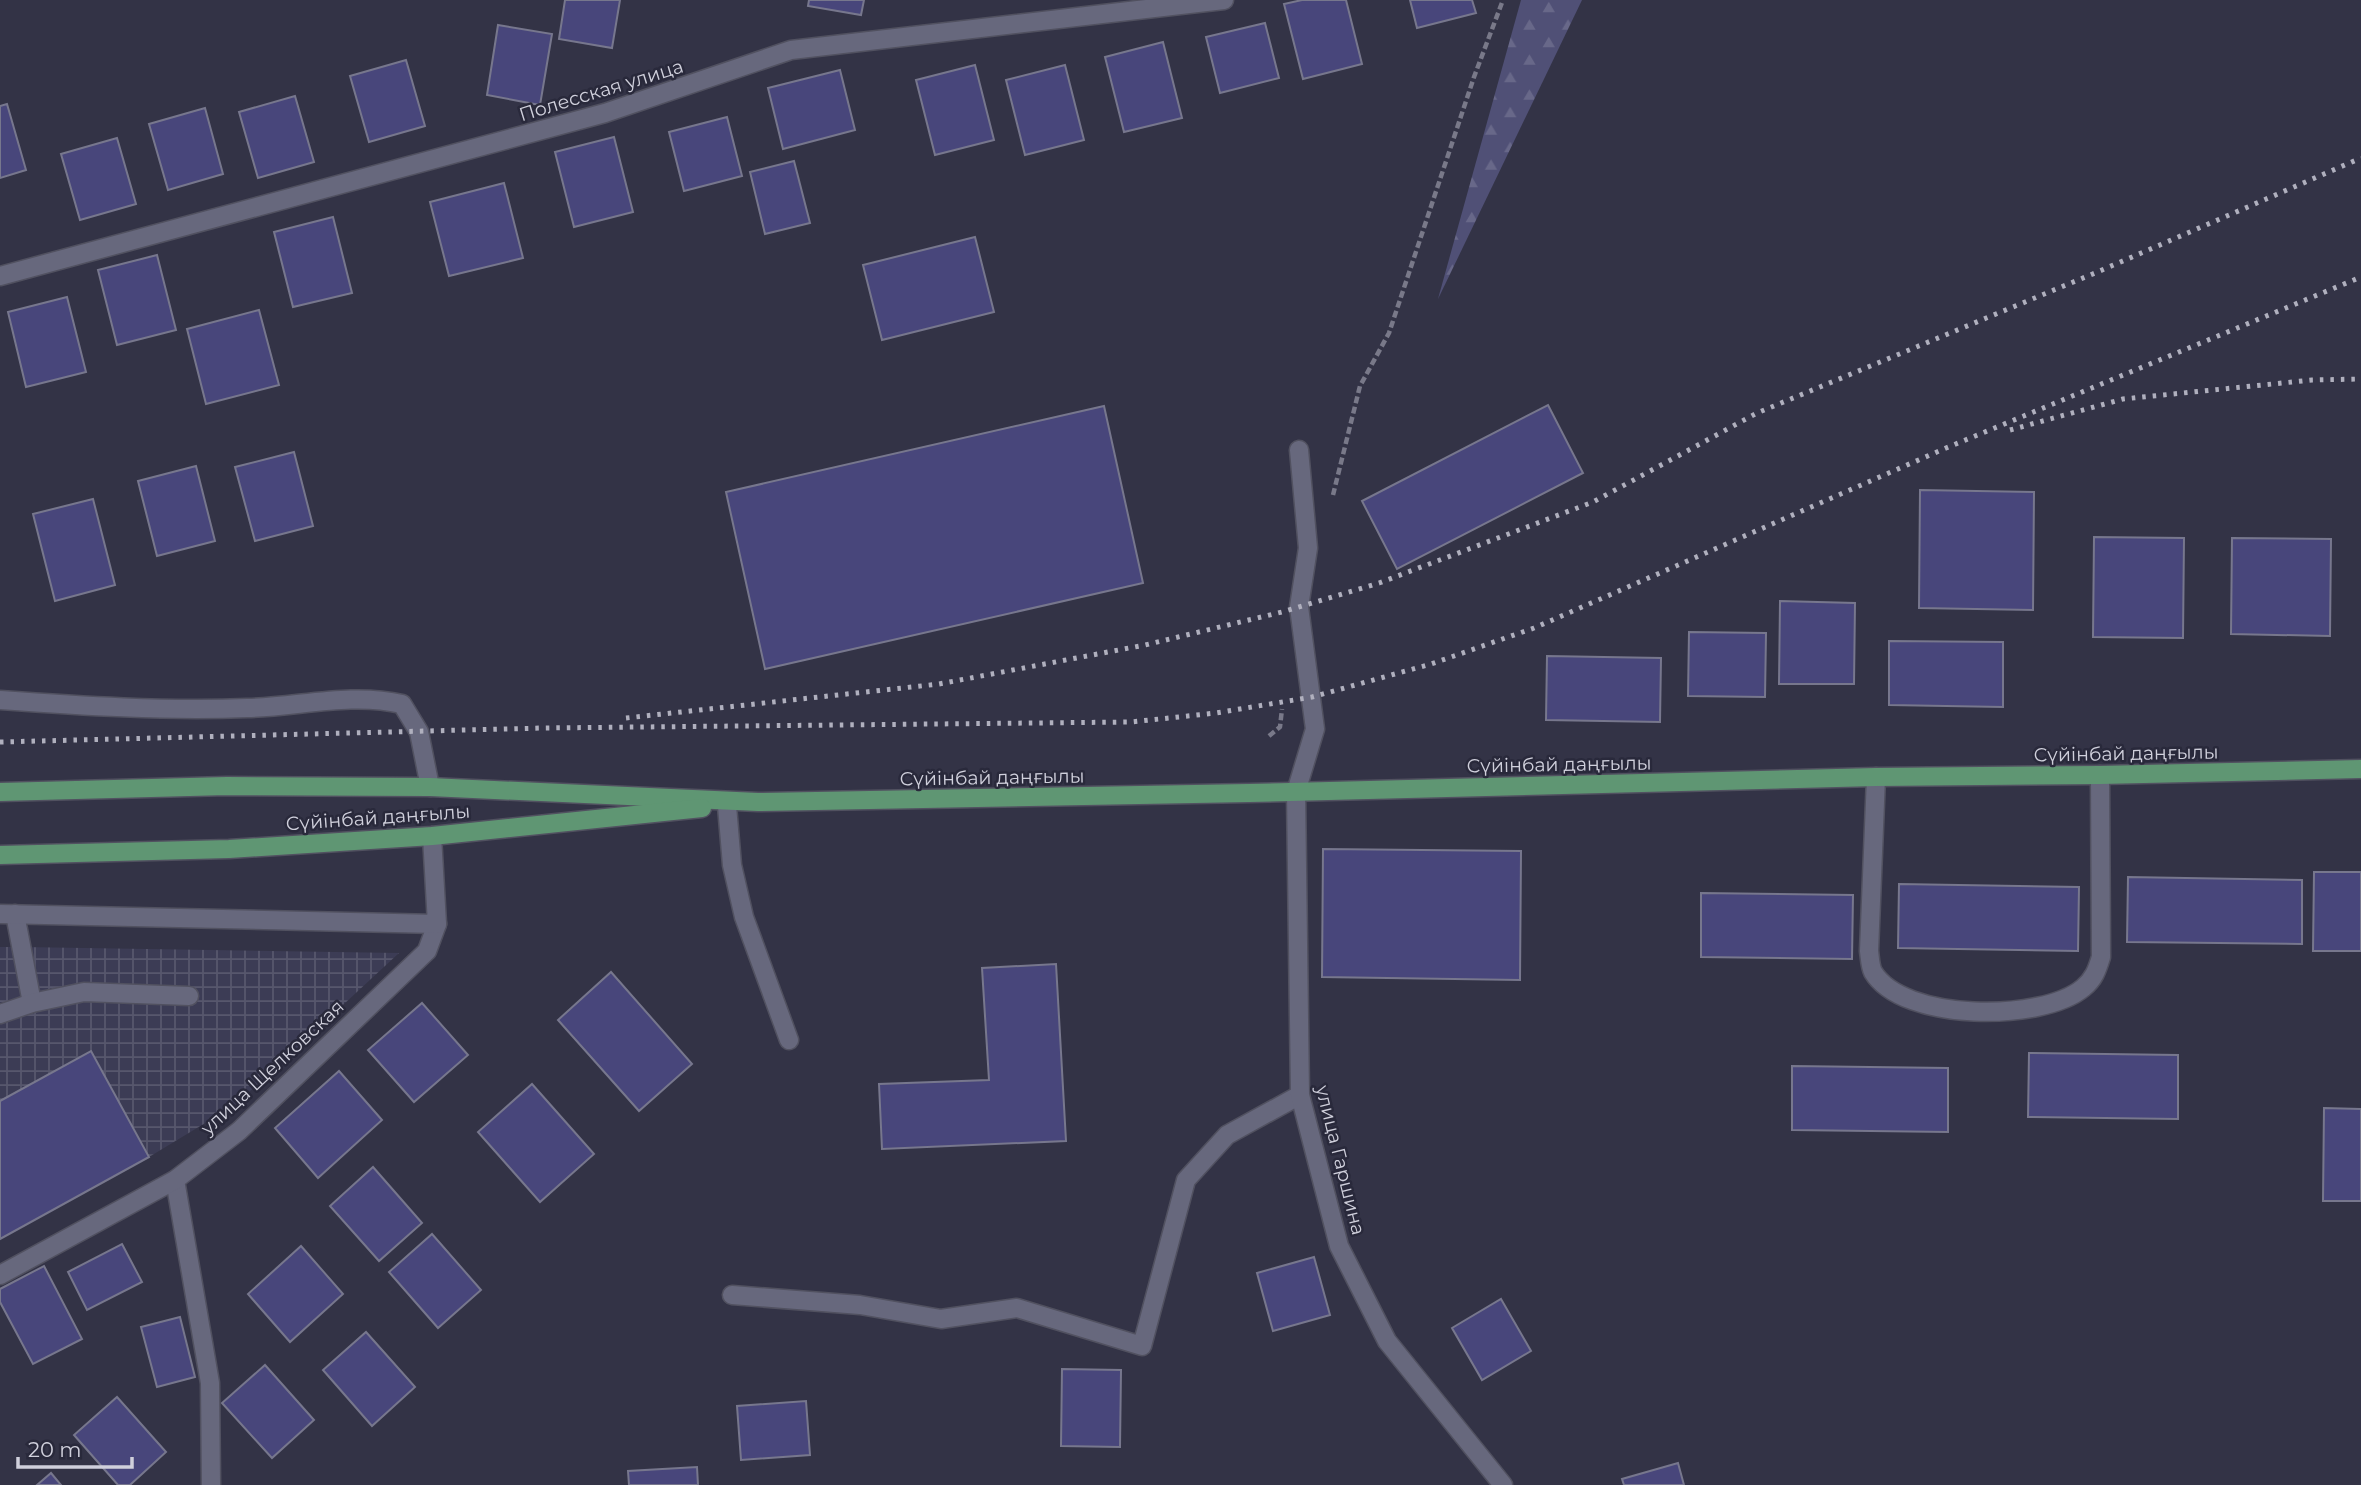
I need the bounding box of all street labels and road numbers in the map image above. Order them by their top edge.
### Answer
street label: Полесская улица [516,55,686,126]
street label: Сүйінбай даңғылы [2033,740,2219,767]
street label: Сүйінбай даңғылы [1466,751,1652,778]
street label: Сүйінбай даңғылы [899,764,1085,791]
street label: Сүйінбай даңғылы [285,800,471,835]
street label: улица Щелковская [195,995,349,1140]
street label: улица Гаршина [1311,1082,1370,1237]

